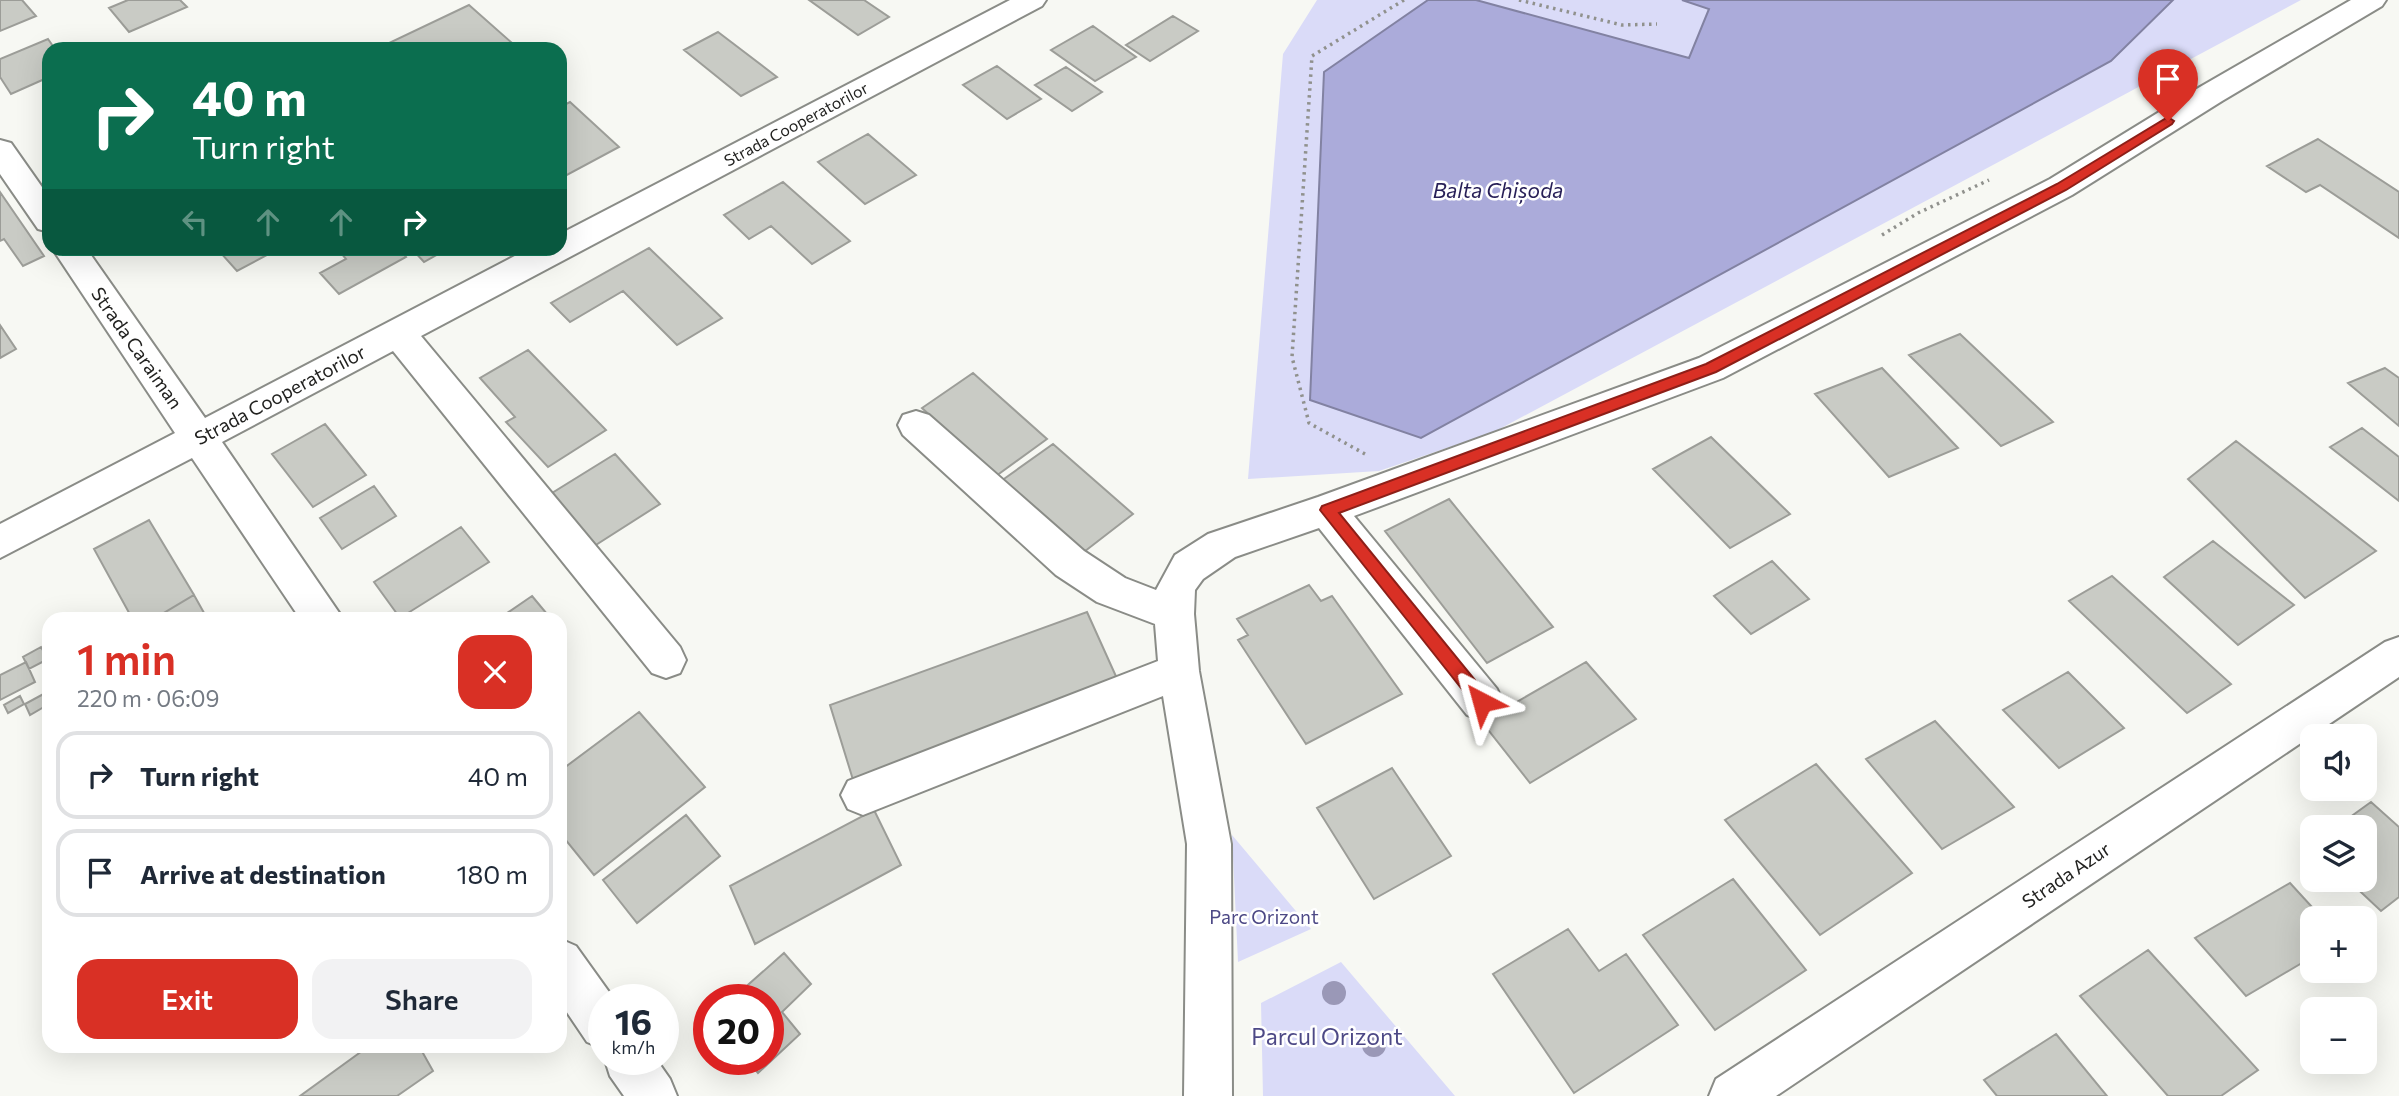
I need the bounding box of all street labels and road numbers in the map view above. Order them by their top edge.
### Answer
street label: Strada Cooperatorilor [721,77,871,170]
street label: Strada Caraiman [87,282,188,413]
street label: Strada Cooperatorilor [190,340,369,449]
street label: Strada Azur [2017,836,2115,912]

